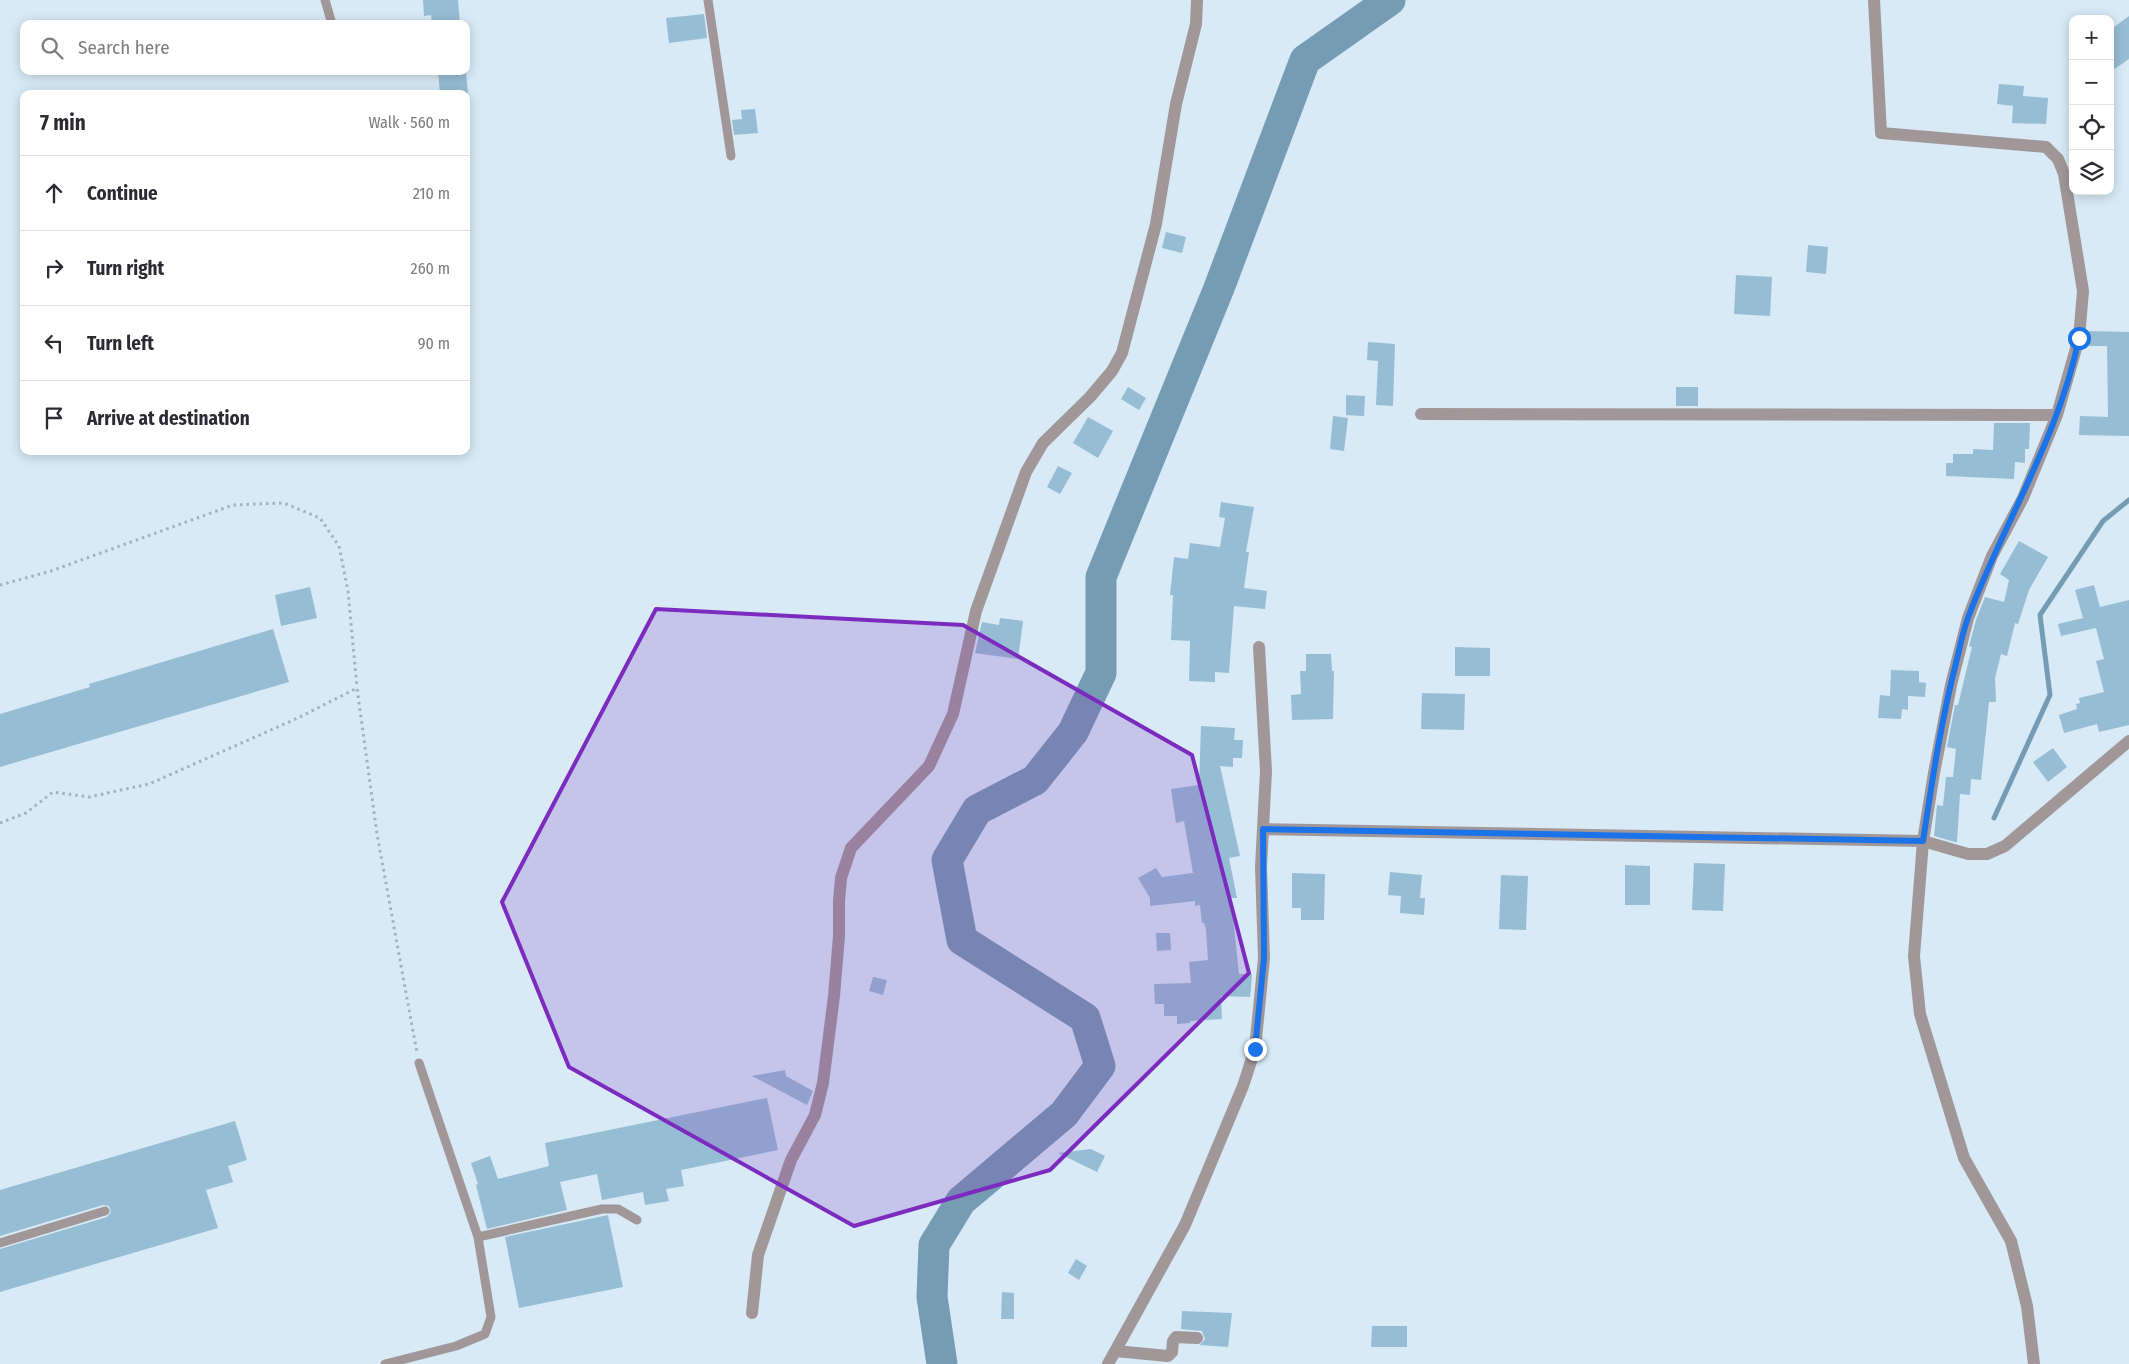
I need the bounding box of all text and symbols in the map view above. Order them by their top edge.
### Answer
map controls [2069,15,2114,195]
button: + [2069,15,2114,60]
search box [20,20,470,75]
icon: search [38,34,66,62]
text: Search here [78,36,170,59]
button: − [2069,60,2114,105]
button: locate [2069,105,2114,150]
text: 7 min [40,110,86,136]
text: Walk · 560 m [369,113,450,132]
button: layers [2069,150,2114,195]
icon: ahead [40,179,68,207]
text: Continue [87,182,158,205]
text: 210 m [413,184,450,203]
icon: right [40,254,68,282]
text: Turn right [87,257,164,280]
text: 260 m [411,259,450,278]
route start [2068,327,2091,350]
icon: left [40,329,68,357]
text: Turn left [87,332,154,355]
text: 90 m [418,334,450,353]
icon: arrive [40,404,68,432]
text: Arrive at destination [87,407,250,430]
route end [1244,1038,1267,1061]

